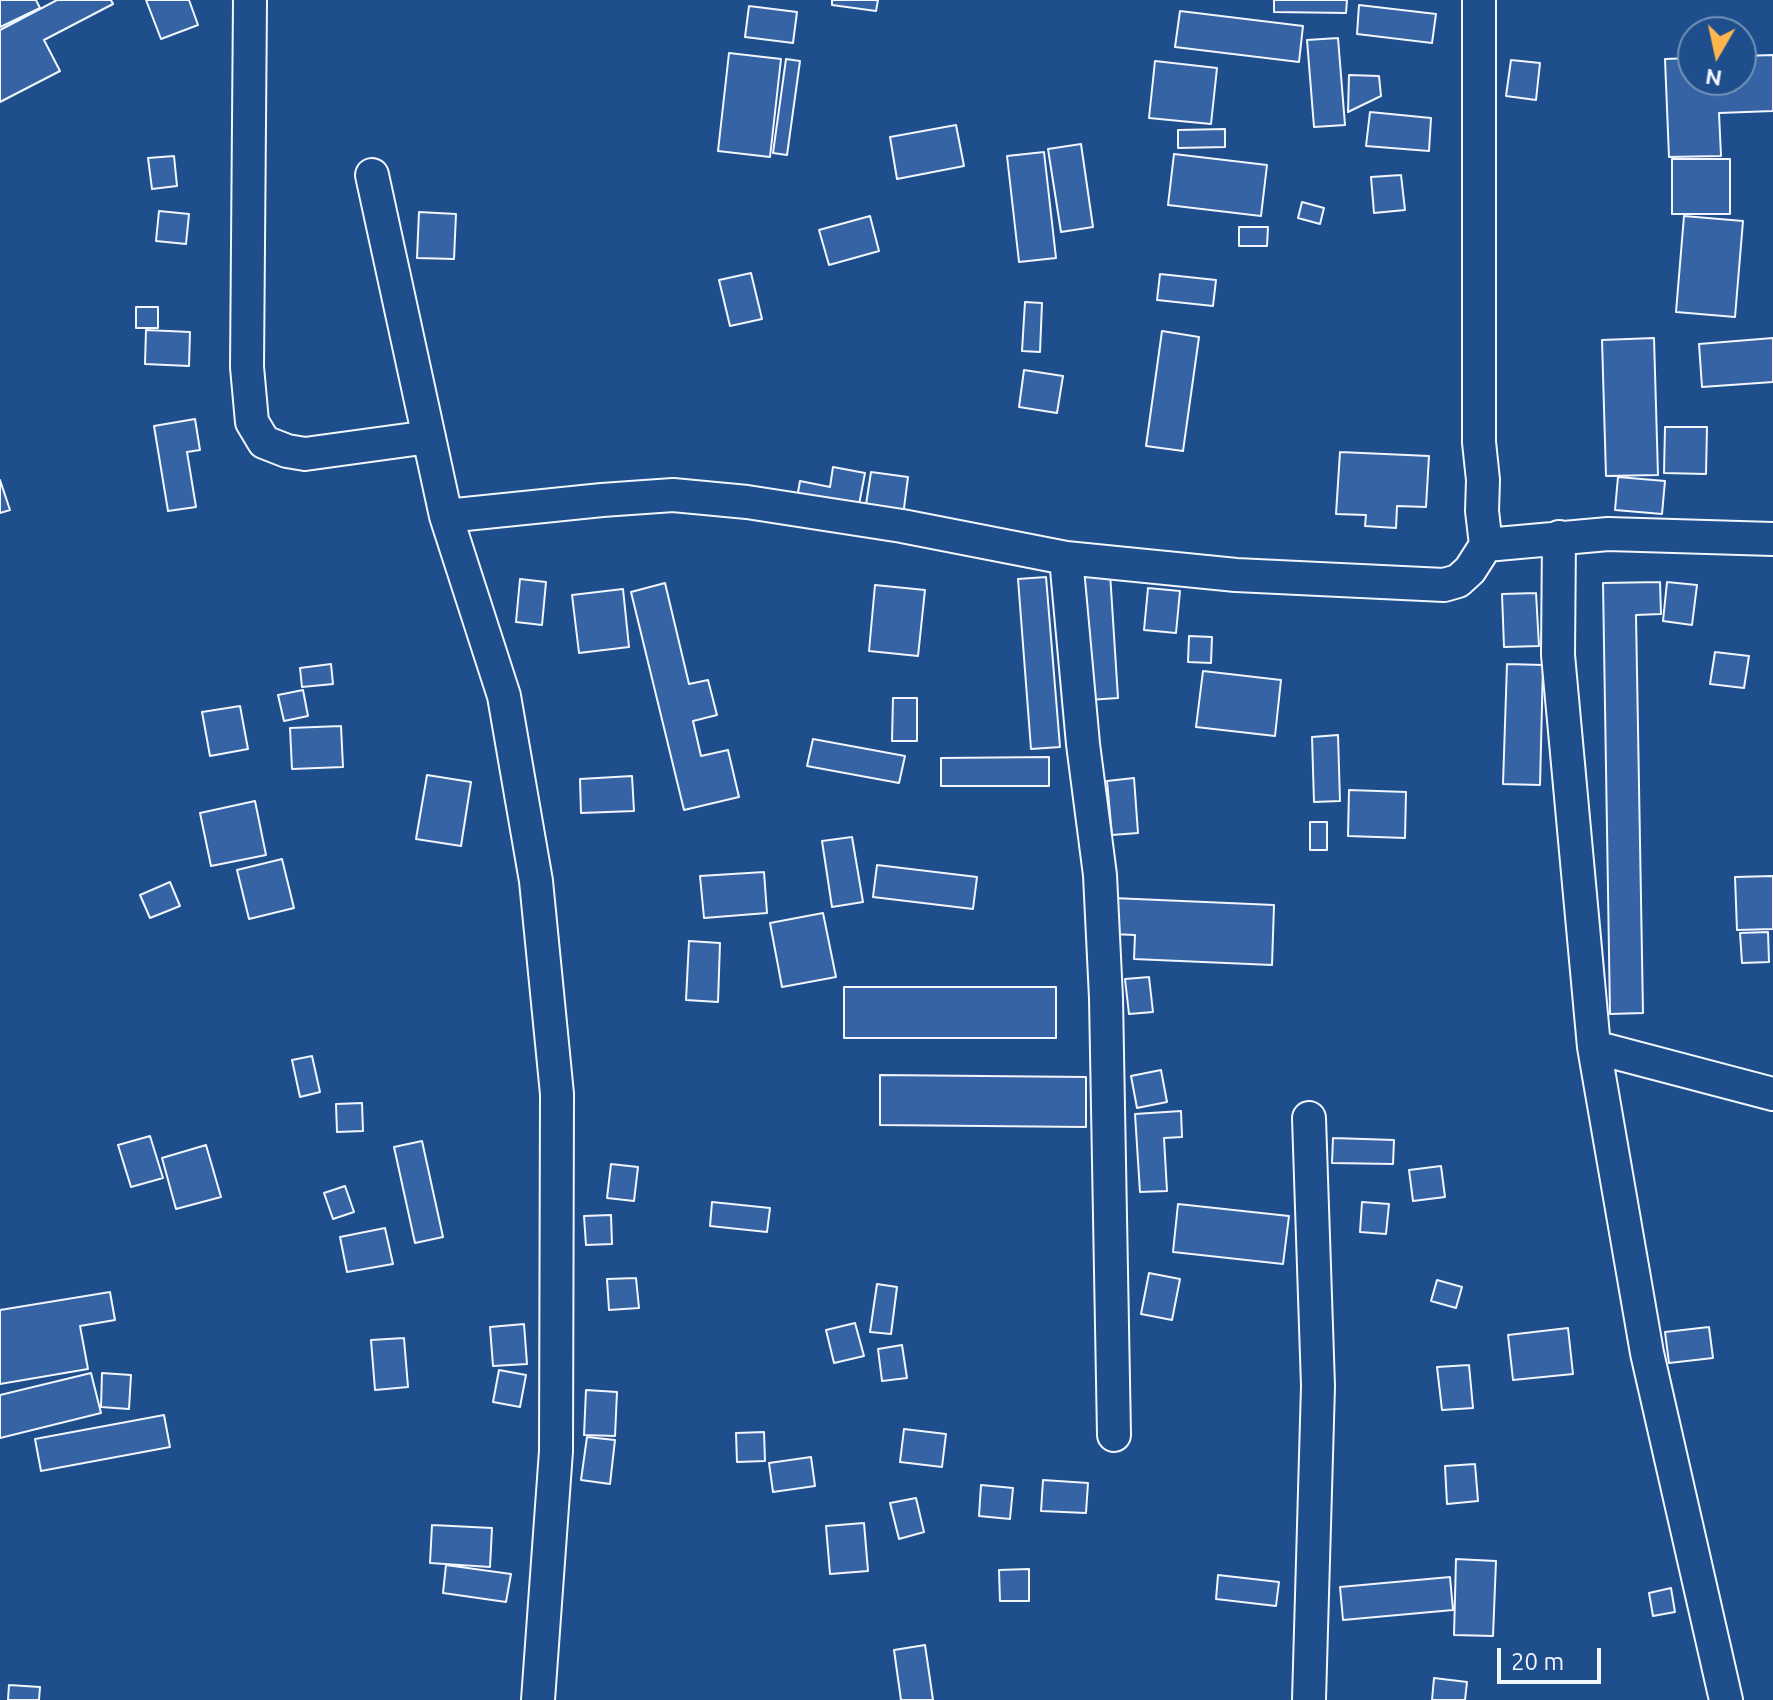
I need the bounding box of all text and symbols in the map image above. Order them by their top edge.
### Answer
north arrow [1677,16,1757,96]
text: N [1703,65,1724,92]
scale bar [1501,1632,1605,1682]
text: 20 m [1511,1648,1564,1675]

